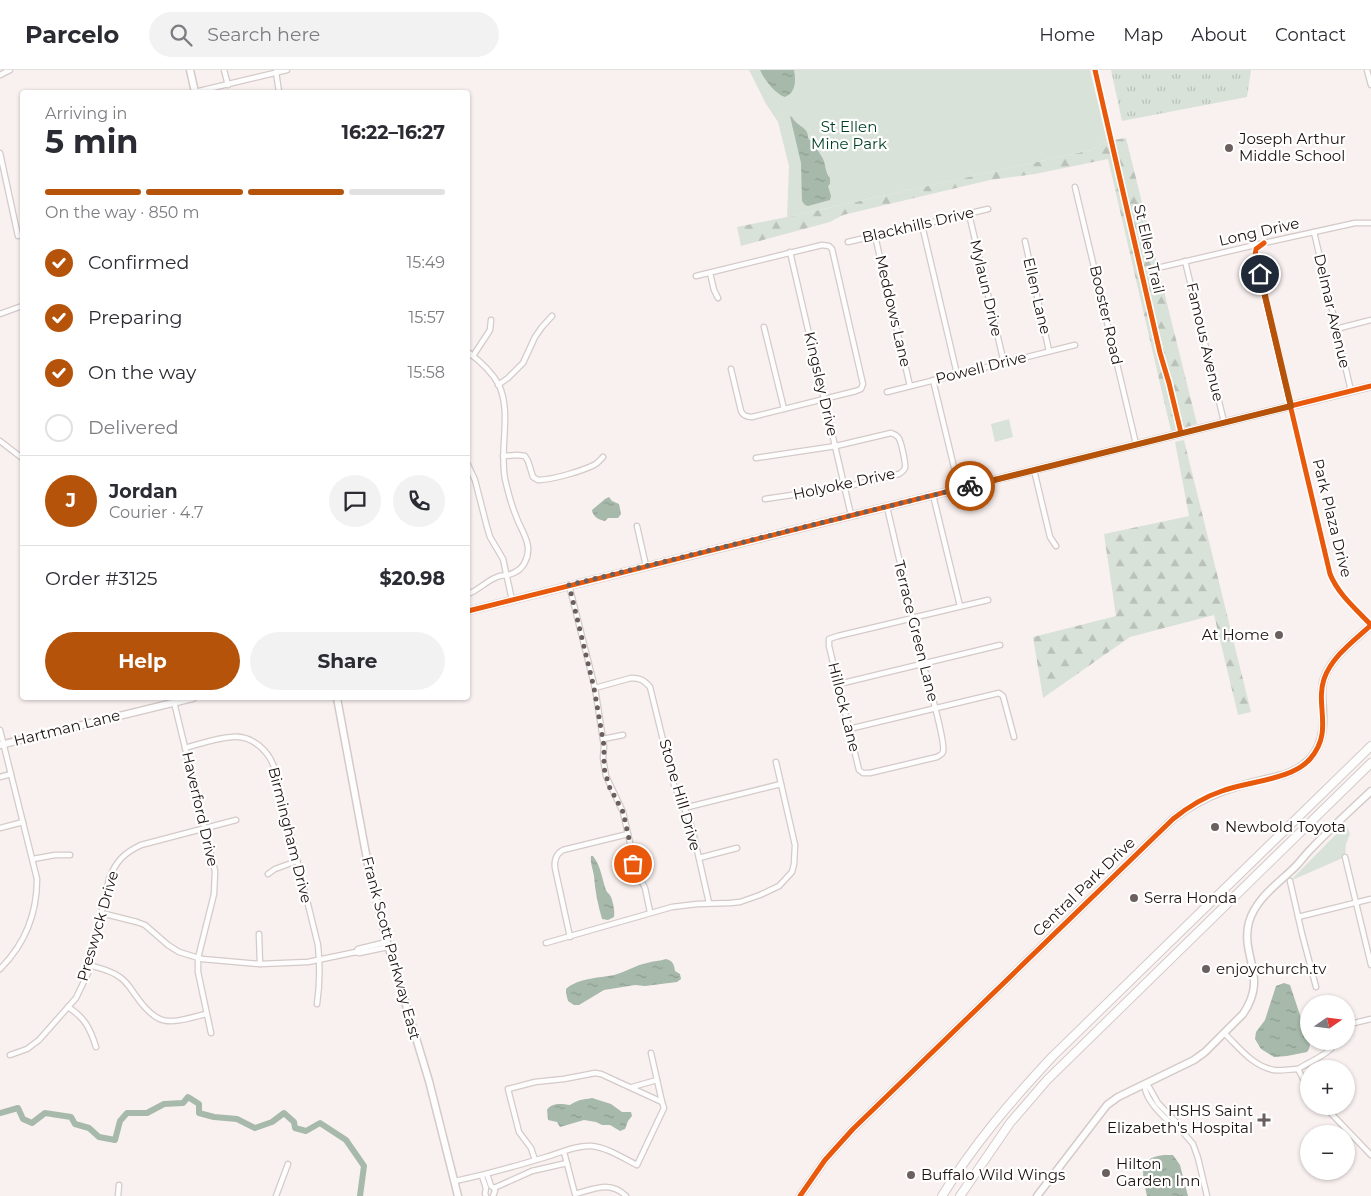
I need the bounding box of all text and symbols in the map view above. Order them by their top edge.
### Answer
search box [149,12,499,57]
text: Parcelo [25,20,119,49]
icon: search [167,21,195,49]
text: Search here [207,23,320,46]
text: Home [1039,24,1095,46]
text: Map [1123,24,1163,46]
text: About [1191,24,1247,46]
text: Contact [1275,24,1346,46]
text: Arriving in [45,104,127,123]
park label: St Ellen Mine Park [811,117,887,153]
text: 16:22–16:27 [342,121,445,144]
text: 5 min [45,122,138,161]
place label: Joseph Arthur Middle School [1238,129,1346,165]
marker: Joseph Arthur Middle School [1223,142,1235,154]
street label: Blackhills Drive [860,202,976,247]
street label: St Ellen Trail [1130,202,1169,295]
text: On the way · 850 m [45,203,200,222]
street label: Long Drive [1217,213,1301,250]
street label: Mylaun Drive [966,238,1007,338]
icon: check [45,249,73,277]
text: Confirmed [88,251,189,274]
street label: Delmar Avenue [1310,252,1355,370]
text: 15:49 [407,253,445,272]
street label: Meddows Lane [871,253,916,369]
pin [1239,253,1281,295]
street label: Ellen Lane [1019,256,1056,336]
icon: home [1246,260,1274,288]
street label: Booster Road [1086,263,1127,366]
street label: Famous Avenue [1183,281,1228,403]
icon: check [45,304,73,332]
text: Preparing [88,306,183,329]
text: 15:57 [409,308,445,327]
street label: Kingsley Drive [800,330,843,438]
street label: Powell Drive [933,347,1028,388]
icon: check [45,359,73,387]
text: On the way [88,361,196,384]
text: 15:58 [408,363,445,382]
text: Delivered [88,416,179,439]
street label: Park Plaza Drive [1309,457,1356,579]
courier [945,461,995,511]
street label: Holyoke Drive [791,463,897,504]
icon: bike [956,472,984,500]
button: chat [329,475,381,527]
button: phone [393,475,445,527]
text: Jordan [109,480,178,503]
text: J [66,489,76,512]
text: Courier · 4.7 [109,503,203,522]
street label: Terrace Green Lane [890,558,943,703]
text: Order #3125 [45,567,158,590]
text: $20.98 [379,567,445,590]
place label: At Home [1202,625,1269,644]
marker: At Home [1273,629,1285,641]
button: Help [45,632,240,690]
button: Share [250,632,445,690]
street label: Hillock Lane [824,660,865,754]
street label: Hartman Lane [12,705,122,750]
street label: Stone Hill Drive [655,737,705,853]
street label: Haverford Drive [178,750,223,868]
street label: Birmingham Drive [264,765,317,905]
place label: Newbold Toyota [1225,817,1346,836]
marker: Newbold Toyota [1209,821,1221,833]
street label: Central Park Drive [1028,833,1139,940]
pin [612,843,654,885]
icon: bag [619,850,647,878]
street label: Frank Scott Parkway East [358,854,425,1042]
street label: Preswyck Drive [73,868,122,983]
place label: Serra Honda [1144,888,1237,907]
marker: Serra Honda [1128,892,1140,904]
place label: enjoychurch.tv [1216,959,1327,978]
marker: enjoychurch.tv [1200,963,1212,975]
north arrow [1300,995,1355,1050]
map controls [1300,995,1355,1180]
button: + [1300,1060,1355,1115]
place label: HSHS Saint Elizabeth's Hospital [1107,1101,1253,1137]
marker: HSHS Saint Elizabeth's Hospital [1257,1113,1271,1127]
button: − [1300,1125,1355,1180]
place label: Hilton Garden Inn [1116,1154,1200,1190]
place label: Buffalo Wild Wings [921,1165,1065,1184]
marker: Hilton Garden Inn [1100,1167,1112,1179]
marker: Buffalo Wild Wings [905,1169,917,1181]

